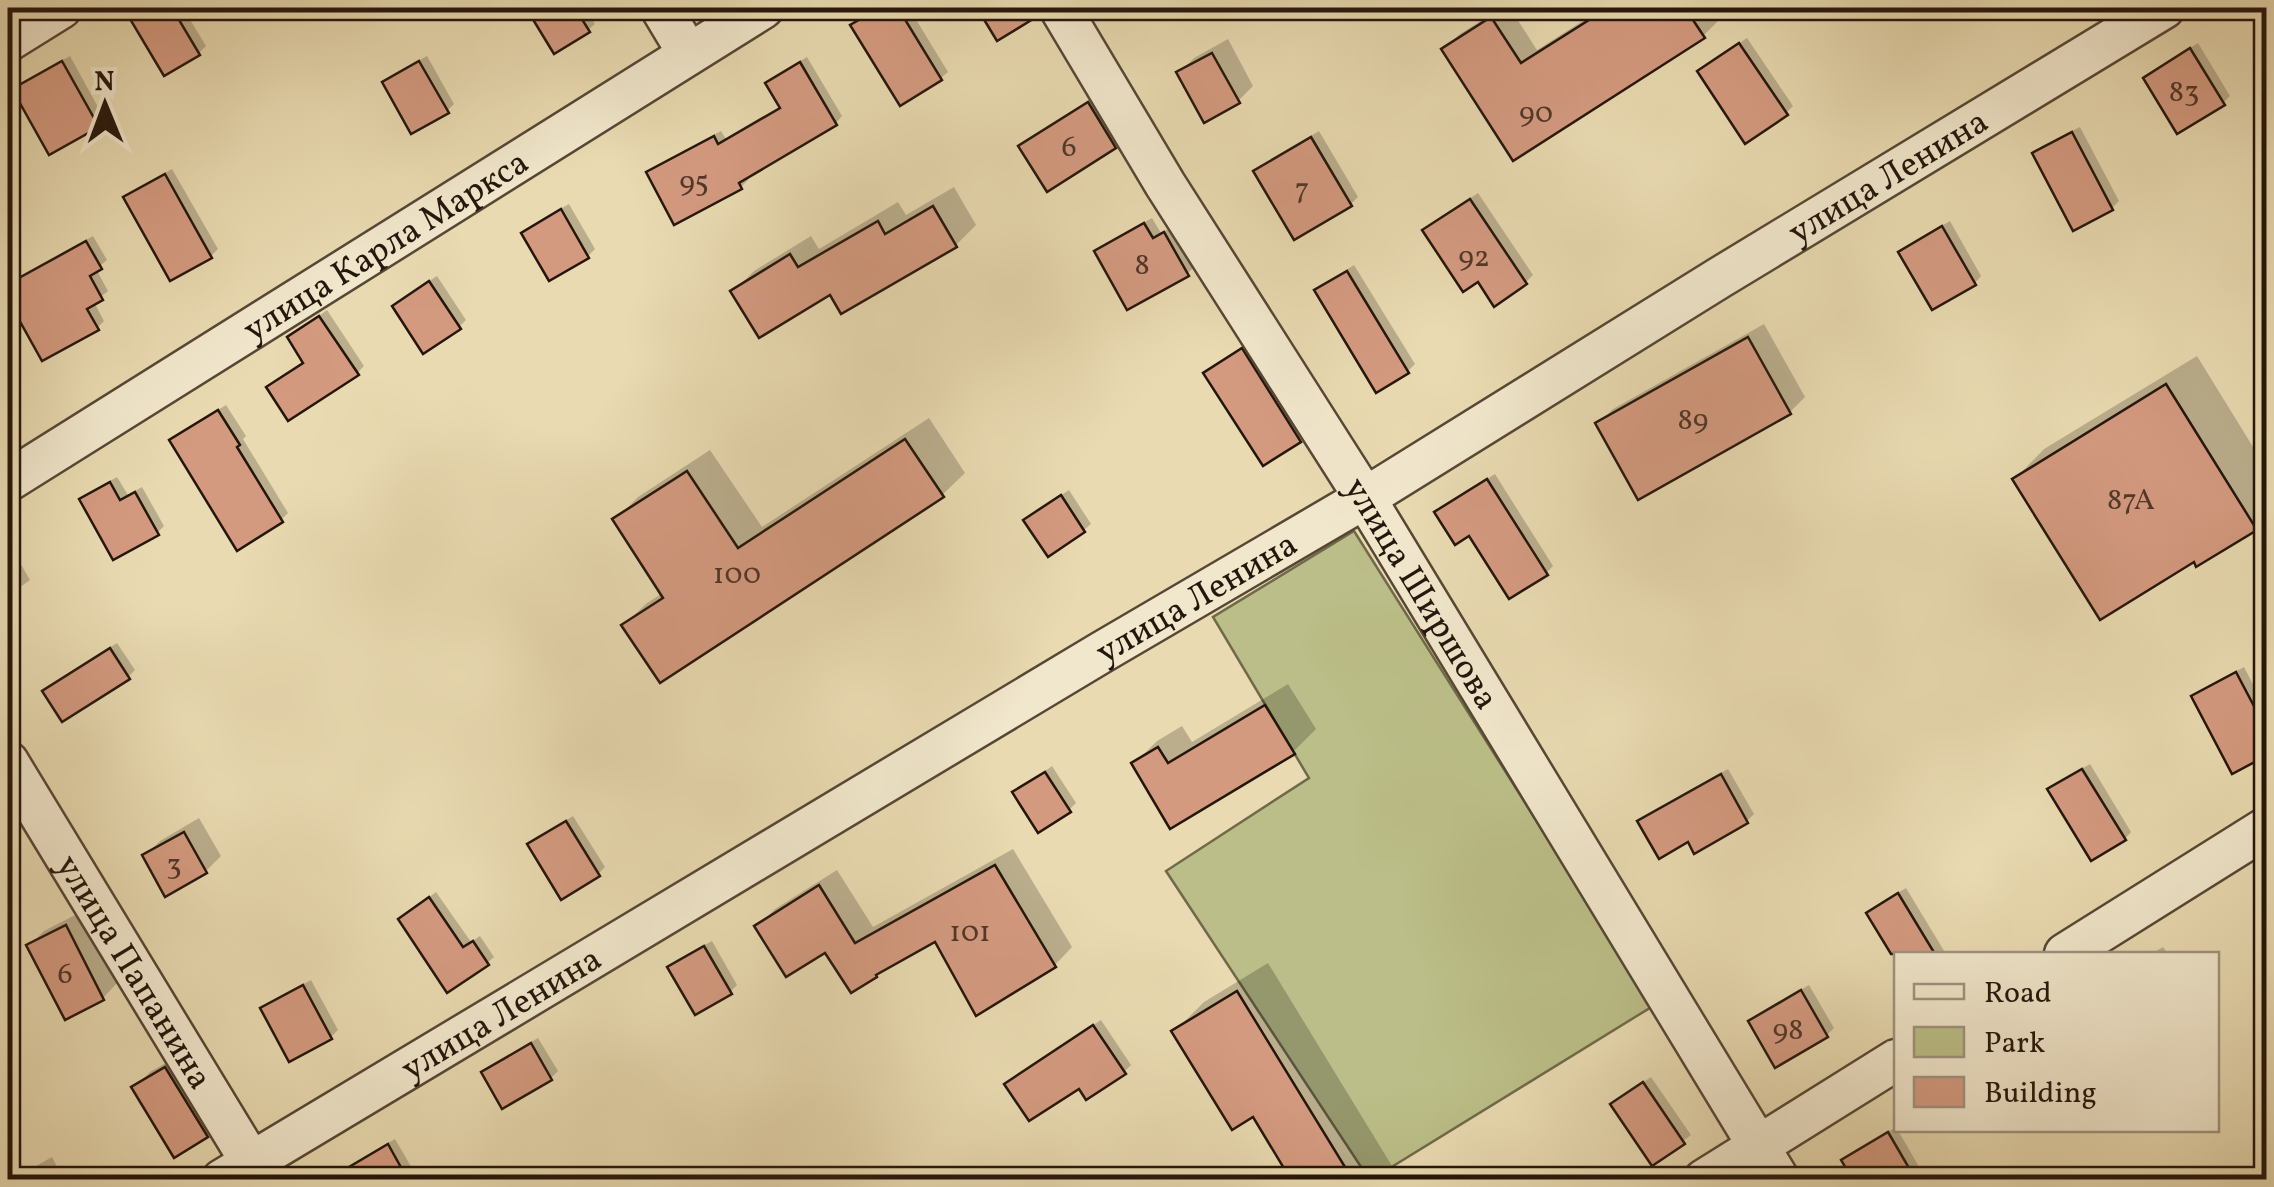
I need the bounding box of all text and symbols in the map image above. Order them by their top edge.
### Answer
north arrow [55,55,155,155]
text: N [94,63,115,102]
house number: 83 [2169,72,2199,114]
house number: 90 [1519,93,1553,135]
street label: улица Ленина [1780,99,1998,257]
house number: 6 [1061,127,1077,169]
street label: улица Карла Маркса [235,140,539,355]
house number: 95 [679,162,709,204]
house number: 7 [1295,169,1309,211]
house number: 92 [1458,237,1490,279]
house number: 8 [1134,245,1150,287]
house number: 89 [1678,400,1708,442]
street label: улица Ширшова [1331,469,1509,720]
house number: 87А [2107,480,2155,522]
street label: улица Ленина [1088,522,1307,677]
house number: 100 [713,554,761,596]
house number: 3 [166,845,182,887]
street label: улица Папанина [43,846,223,1100]
house number: 101 [949,912,991,954]
street label: улица Ленина [393,937,612,1094]
legend [1894,952,2219,1132]
house number: 6 [57,954,73,996]
text: Road [1984,973,2052,1015]
house number: 98 [1773,1010,1803,1052]
text: Park [1984,1023,2045,1065]
text: Building [1984,1073,2097,1115]

